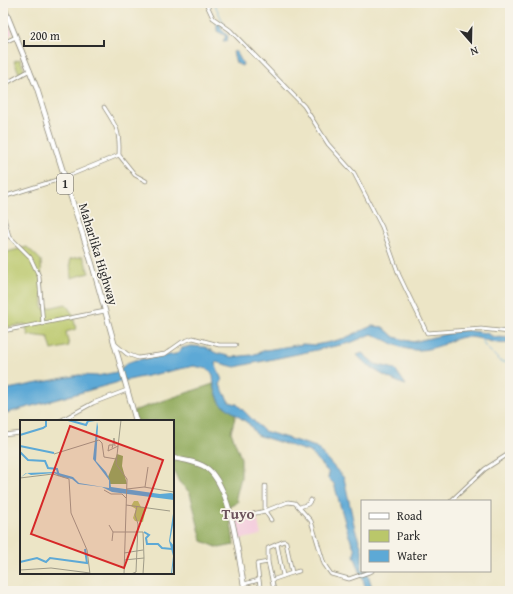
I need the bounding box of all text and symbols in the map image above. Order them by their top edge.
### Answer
scale bar [24,22,104,48]
north arrow [451,22,491,62]
text: 200 m [30,27,60,44]
text: N [468,43,481,60]
road number: 1 [57,174,73,194]
street label: Maharlika Highway [74,201,123,308]
inset map [20,420,174,574]
legend [361,500,491,572]
district label: Tuyo [222,503,254,524]
text: Road [397,507,423,524]
text: Park [397,527,421,544]
text: Water [397,547,427,564]

